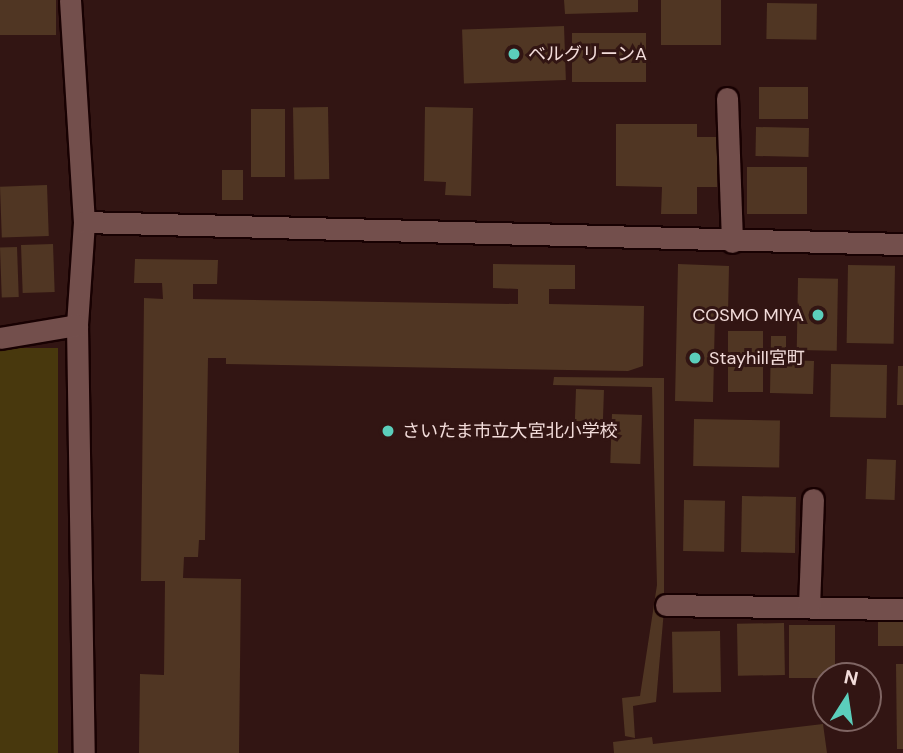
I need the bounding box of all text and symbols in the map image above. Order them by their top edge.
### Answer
place label: ベルグリーンA [528,43,648,65]
marker: ベルグリーンA [506,46,522,62]
place label: COSMO MIYA [692,304,804,326]
marker: COSMO MIYA [810,307,826,323]
place label: Stayhill宮町 [709,347,805,369]
marker: Stayhill宮町 [687,350,703,366]
place label: さいたま市立大宮北小学校 [402,420,618,442]
marker: さいたま市立大宮北小学校 [380,423,396,439]
north arrow [812,662,882,732]
text: N [842,664,860,692]

